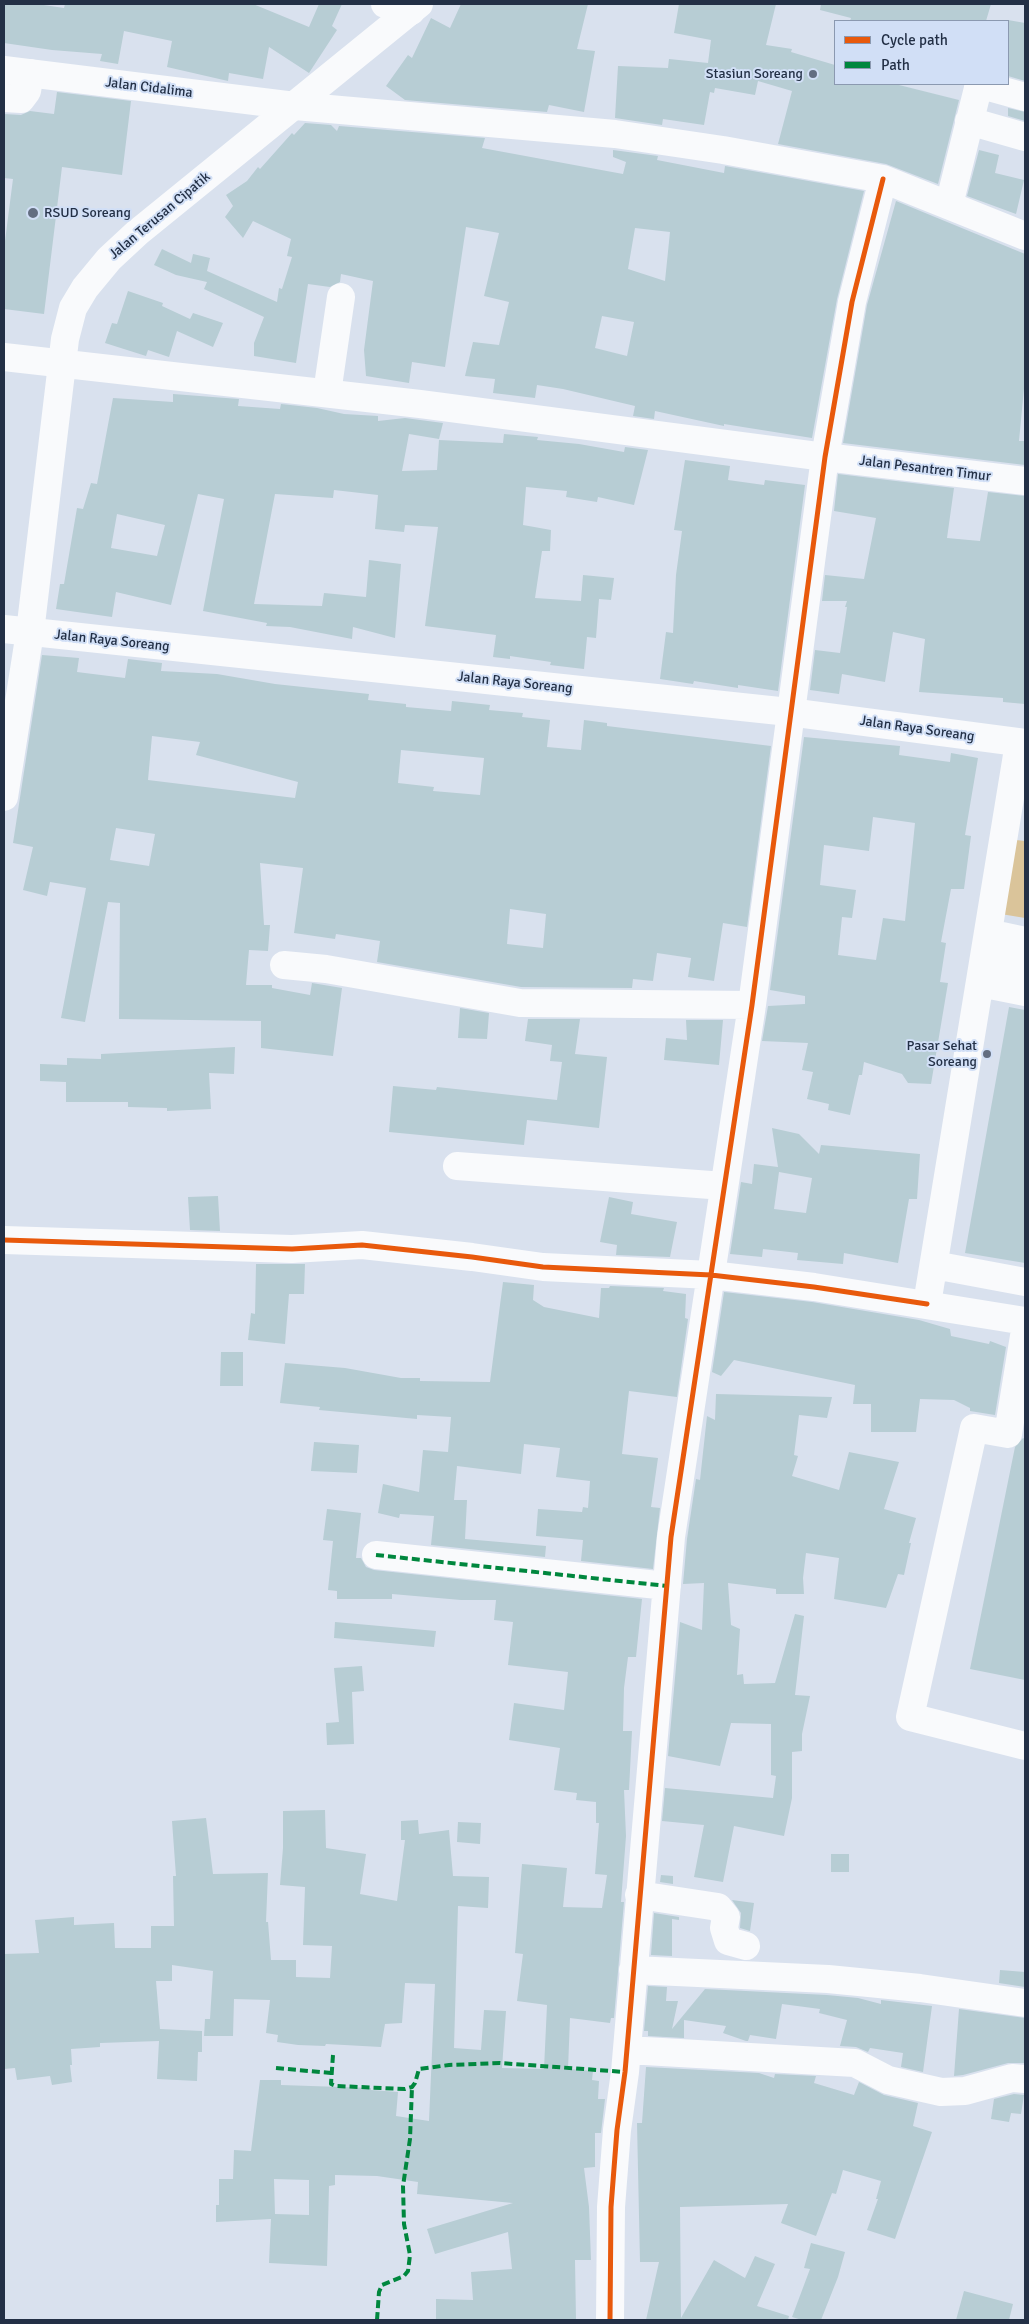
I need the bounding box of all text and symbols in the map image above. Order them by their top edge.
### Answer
legend [834,20,1009,85]
text: Cycle path [881,31,948,49]
text: Path [881,56,910,74]
place label: Stasiun Soreang [706,66,803,82]
marker: Stasiun Soreang [807,68,819,80]
street label: Jalan Cidalima [104,74,194,102]
street label: Jalan Terusan Cipatik [106,169,214,263]
place label: RSUD Soreang [44,205,131,221]
marker: RSUD Soreang [26,206,40,220]
street label: Jalan Pesantren Timur [858,453,992,485]
street label: Jalan Raya Soreang [54,627,170,655]
street label: Jalan Raya Soreang [457,669,573,697]
street label: Jalan Raya Soreang [858,713,976,745]
place label: Pasar Sehat Soreang [907,1038,977,1070]
marker: Pasar Sehat Soreang [981,1048,993,1060]

